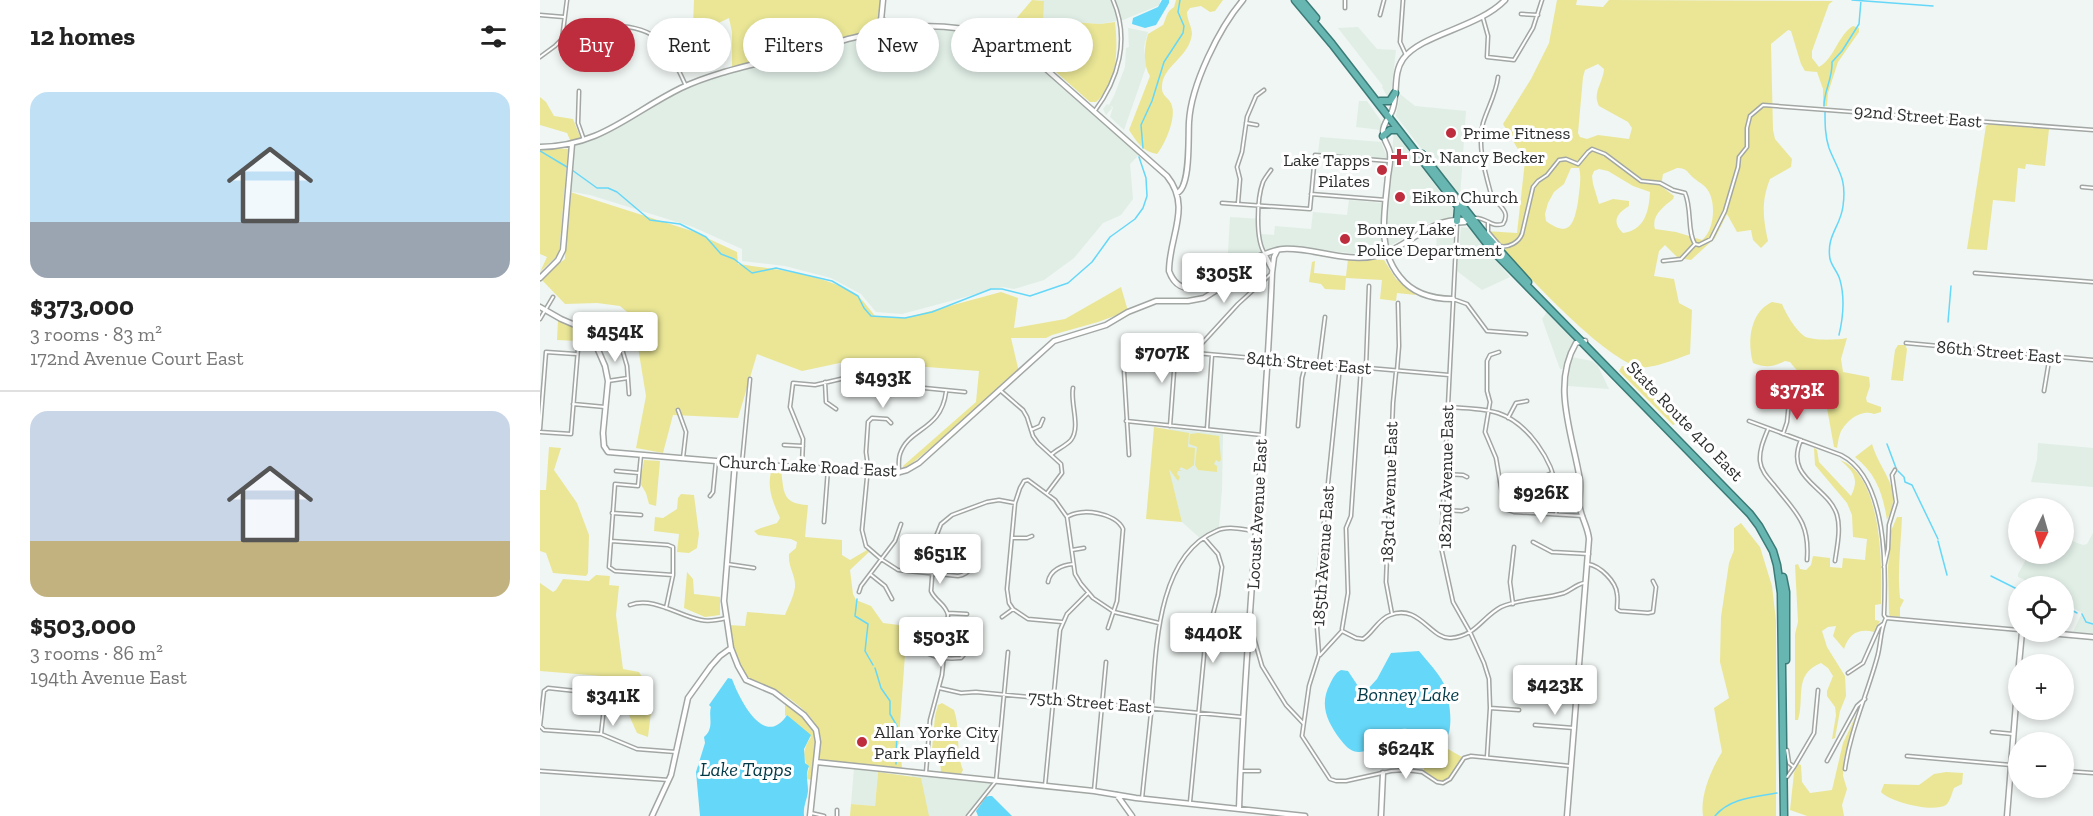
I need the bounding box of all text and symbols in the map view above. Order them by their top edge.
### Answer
chip: Buy [558,18,635,72]
chip: Rent [647,18,731,72]
chip: Filters [743,18,844,72]
chip: New [856,18,939,72]
chip: Apartment [951,18,1093,72]
text: 12 homes [30,20,135,52]
icon: filters [477,20,510,53]
street label: 92nd Street East [1853,99,1983,133]
place label: Prime Fitness [1463,122,1570,144]
marker: Prime Fitness [1444,126,1458,140]
icon: home [216,131,324,239]
place label: Dr. Nancy Becker [1412,146,1545,168]
marker: Dr. Nancy Becker [1390,148,1408,166]
place label: Lake Tapps Pilates [1283,149,1370,192]
marker: Lake Tapps Pilates [1375,163,1389,177]
place label: Eikon Church [1412,186,1518,208]
marker: Eikon Church [1393,190,1407,204]
place label: Bonney Lake Police Department [1357,218,1502,261]
marker: Bonney Lake Police Department [1338,232,1352,246]
pin: $305K [1182,253,1266,304]
text: $305K [1196,260,1252,284]
text: $373,000 [30,290,134,322]
pin: $454K [573,312,657,363]
text: $454K [587,319,643,343]
text: 3 rooms · 83 m² [30,322,162,346]
pin: $707K [1120,333,1204,384]
street label: 86th Street East [1936,336,2063,368]
text: $707K [1135,340,1189,364]
text: 172nd Avenue Court East [30,346,244,370]
street label: 84th Street East [1246,347,1373,379]
street label: State Route 410 East [1622,356,1748,486]
pin: $493K [841,358,925,409]
text: $493K [855,365,911,389]
pin: $373K [1755,370,1839,421]
text: $373K [1770,377,1824,401]
street label: 182nd Avenue East [1434,404,1458,549]
street label: 183rd Avenue East [1376,421,1402,563]
street label: Locust Avenue East [1242,438,1272,590]
icon: home [216,450,324,558]
street label: Church Lake Road East [718,450,898,482]
pin: $926K [1499,473,1583,524]
text: $926K [1513,480,1569,504]
street label: 185th Avenue East [1307,485,1339,627]
north arrow [2008,498,2074,564]
map controls [2008,498,2074,798]
pin: $651K [898,534,982,585]
text: $651K [914,541,966,565]
button: locate [2008,576,2074,642]
text: $503,000 [30,609,136,641]
pin: $440K [1171,613,1255,664]
pin: $503K [899,617,983,668]
text: $440K [1184,620,1242,644]
text: $503K [913,624,969,648]
text: 3 rooms · 86 m² [30,641,163,665]
button: + [2008,654,2074,720]
text: 194th Avenue East [30,665,187,689]
pin: $423K [1513,665,1597,716]
text: $423K [1527,672,1583,696]
pin: $341K [571,676,655,727]
water label: Bonney Lake [1357,682,1459,706]
text: $341K [586,683,640,707]
street label: 75th Street East [1027,686,1153,718]
place label: Allan Yorke City Park Playfield [874,721,999,764]
pin: $624K [1364,729,1448,780]
button: − [2008,732,2074,798]
marker: Allan Yorke City Park Playfield [855,735,869,749]
text: $624K [1378,736,1434,760]
water label: Lake Tapps [700,757,792,781]

